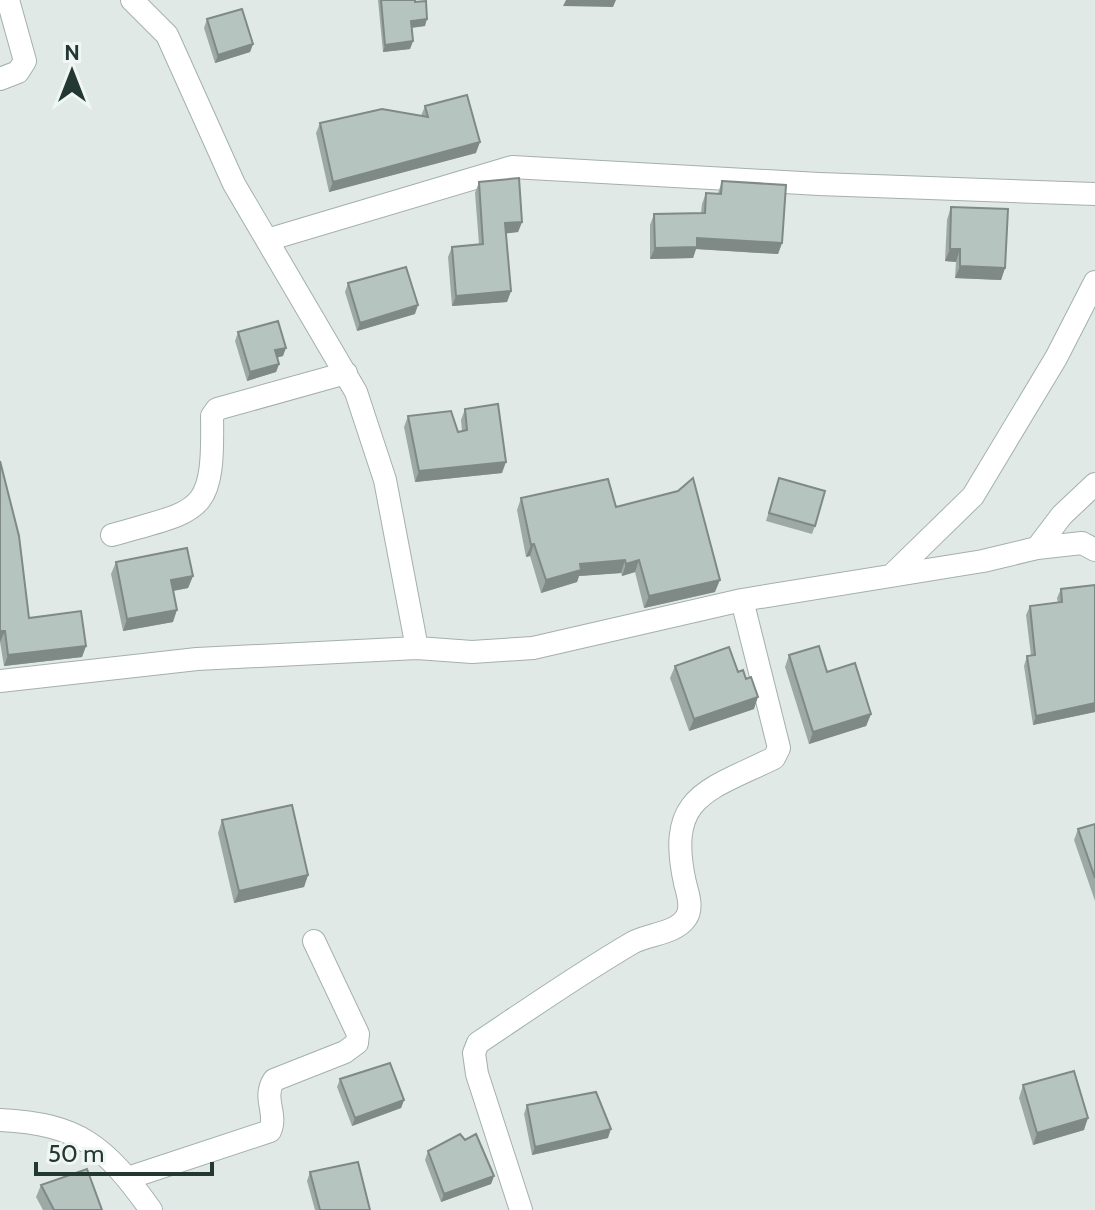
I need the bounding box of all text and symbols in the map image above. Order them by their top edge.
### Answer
north arrow [32,32,112,112]
text: N [64,39,80,66]
scale bar [36,1126,212,1176]
text: 50 m [48,1139,104,1168]

